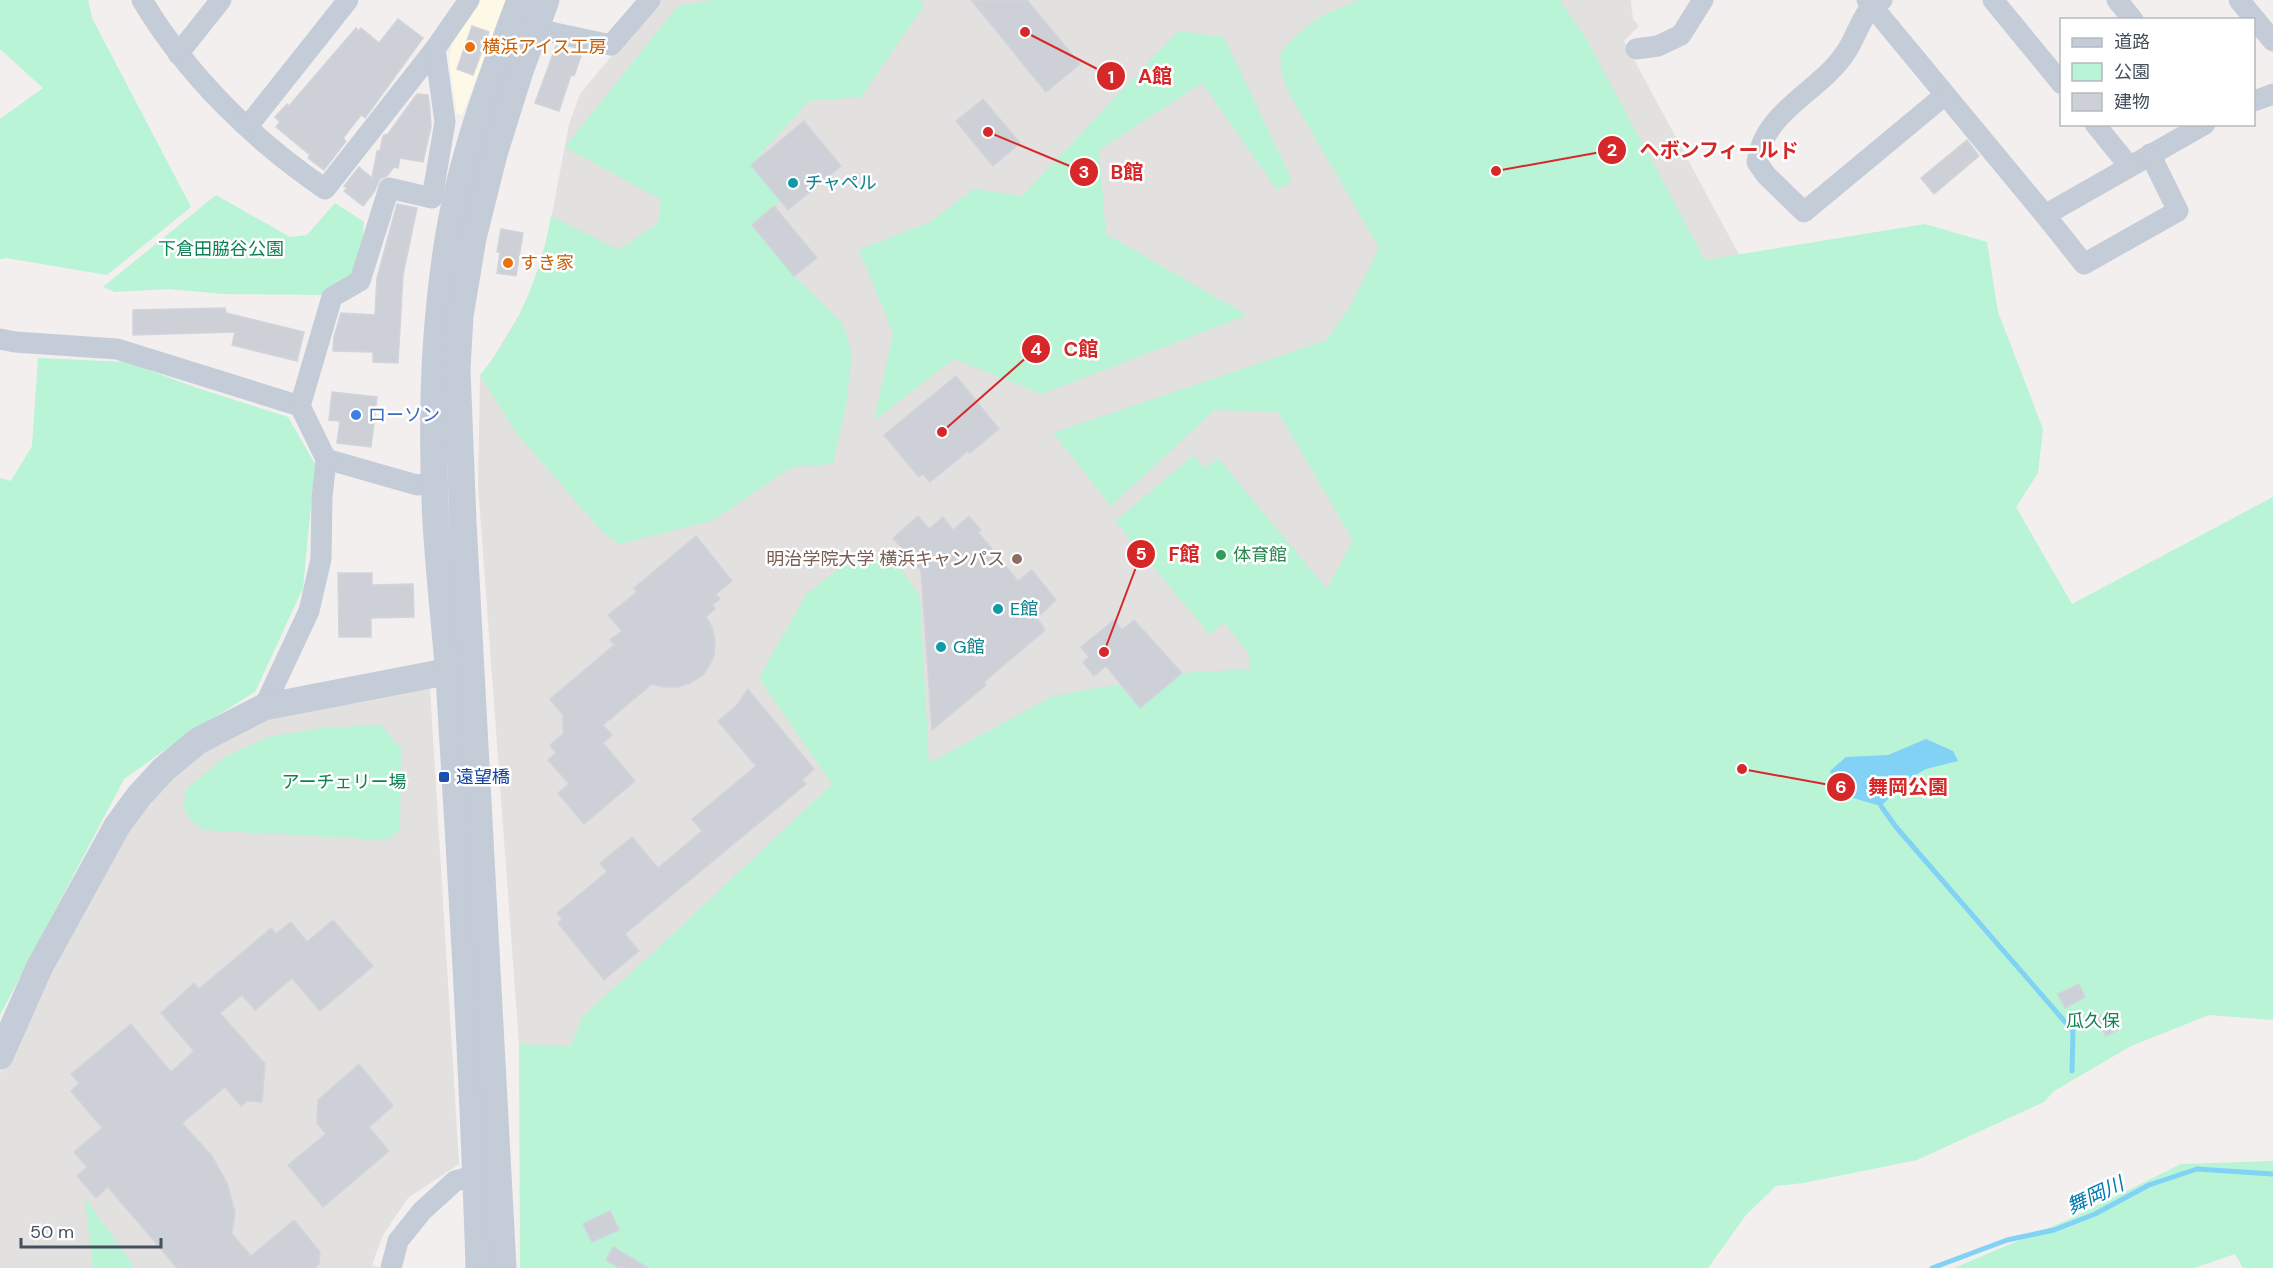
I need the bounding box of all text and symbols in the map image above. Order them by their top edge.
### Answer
legend [2060,18,2255,126]
text: 道路 [2114,30,2150,54]
place label: 横浜アイス工房 [482,35,607,59]
marker: 横浜アイス工房 [463,40,477,54]
callout: A館 [1096,57,1184,95]
text: 公園 [2114,60,2150,84]
text: A館 [1138,63,1172,89]
text: 1 [1108,65,1114,89]
text: 建物 [2114,90,2150,114]
callout: ヘボンフィールド [1597,131,1811,169]
text: ヘボンフィールド [1640,137,1799,163]
text: 2 [1607,138,1617,162]
callout: B館 [1069,153,1156,191]
text: B館 [1111,159,1143,185]
text: 3 [1079,160,1089,184]
place label: チャペル [805,171,877,195]
marker: チャペル [786,176,800,190]
park label: 下倉田脇谷公園 [158,237,284,261]
place label: すき家 [520,251,574,275]
marker: すき家 [501,256,515,270]
callout: C館 [1021,330,1110,368]
text: C館 [1064,336,1098,362]
text: 4 [1030,337,1042,361]
place label: ローソン [368,403,440,427]
marker: ローソン [349,408,363,422]
callout: F館 [1126,535,1211,573]
text: F館 [1168,541,1200,567]
text: 5 [1135,542,1147,566]
place label: 体育館 [1233,543,1287,567]
place label: 明治学院大学 横浜キャンパス [766,547,1005,571]
marker: 体育館 [1214,548,1228,562]
marker: 明治学院大学 横浜キャンパス [1010,552,1024,566]
place label: E館 [1010,597,1038,621]
marker: E館 [991,602,1005,616]
place label: G館 [953,635,985,659]
marker: G館 [934,640,948,654]
place label: 遠望橋 [456,765,510,789]
callout: 舞岡公園 [1826,768,1960,806]
park label: アーチェリー場 [282,770,406,794]
marker: 遠望橋 [437,770,451,784]
text: 舞岡公園 [1868,774,1948,800]
text: 6 [1835,775,1847,799]
park label: 瓜久保 [2066,1009,2120,1033]
water label: 舞岡川 [2062,1170,2129,1219]
scale bar [21,1211,160,1249]
text: 50 m [30,1220,74,1244]

